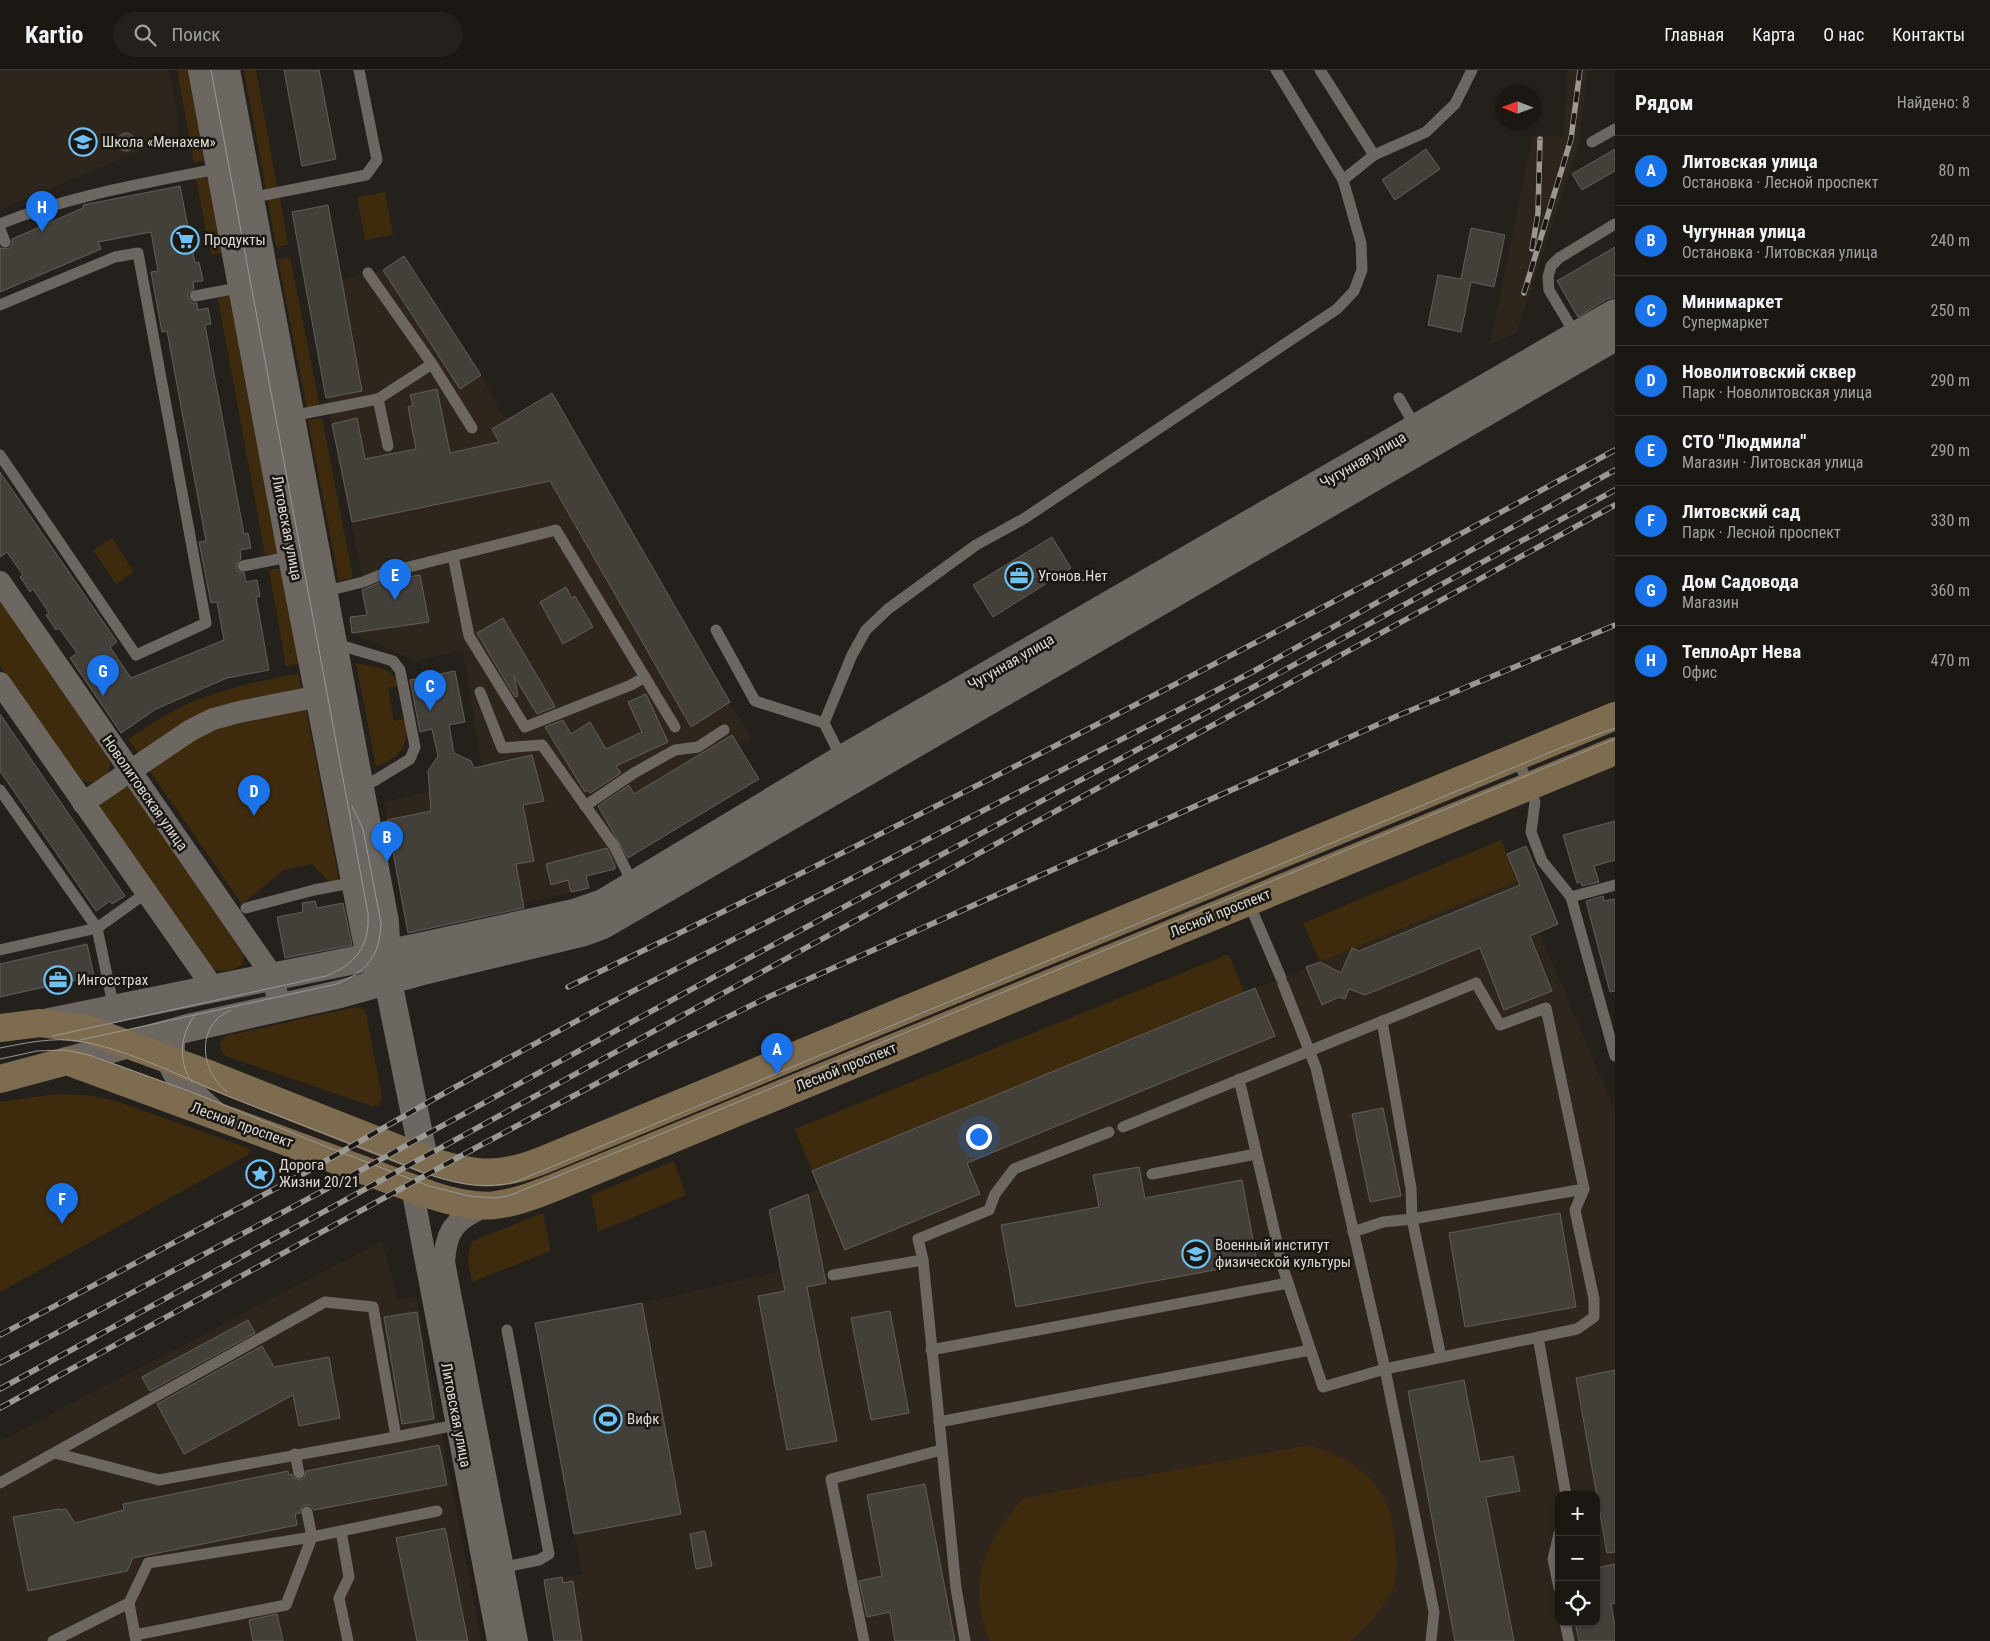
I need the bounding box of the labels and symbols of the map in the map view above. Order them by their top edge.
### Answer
north arrow [1495,85,1540,130]
school or university icon: Школа «Менахем» [68,127,98,157]
place label: Школа «Менахем» [102,133,216,151]
pin: H [26,191,58,232]
supermarket icon: Продукты [170,225,200,255]
place label: Продукты [204,231,266,249]
street label: Чугунная улица [1317,428,1409,492]
street label: Литовская улица [268,474,306,582]
pin: E [379,559,411,600]
office icon: Угонов.Нет [1004,561,1034,591]
place label: Угонов.Нет [1038,567,1108,585]
street label: Чугунная улица [965,630,1057,694]
pin: G [87,655,119,696]
pin: C [414,670,446,711]
street label: Новолитовская улица [98,732,192,854]
pin: D [238,775,270,816]
pin: B [371,821,403,862]
street label: Лесной проспект [1167,885,1273,941]
office icon: Ингосстрах [43,965,73,995]
place label: Ингосстрах [77,971,149,989]
pin: A [761,1033,793,1074]
street label: Лесной проспект [793,1039,899,1095]
street label: Лесной проспект [189,1098,295,1152]
your location [966,1124,992,1150]
place label: Дорога Жизни 20/21 [279,1156,359,1191]
place icon: Дорога Жизни 20/21 [245,1159,275,1189]
pin: F [46,1183,78,1224]
place label: Военный институт физической культуры [1215,1236,1351,1271]
school or university icon: Военный институт физической культуры [1181,1239,1211,1269]
street label: Литовская улица [437,1361,475,1469]
sports icon: Вифк [593,1404,623,1434]
place label: Вифк [627,1410,659,1428]

